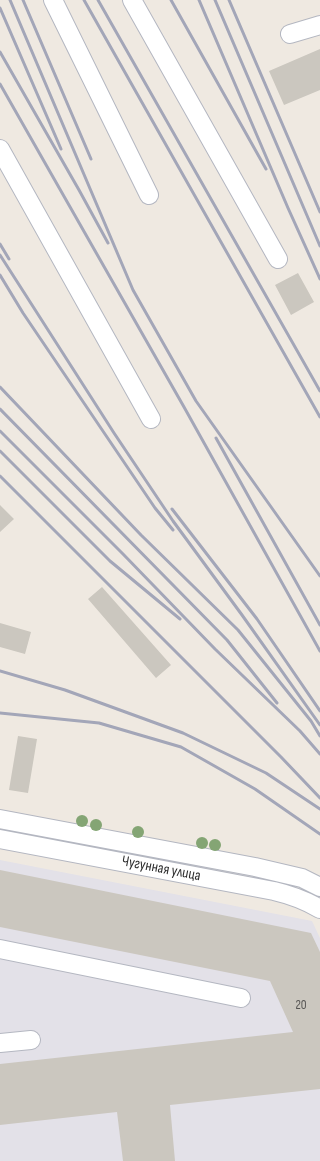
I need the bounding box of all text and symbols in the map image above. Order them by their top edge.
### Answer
street label: Чугунная улица [120,853,202,885]
house number: 20 [295,998,307,1014]

